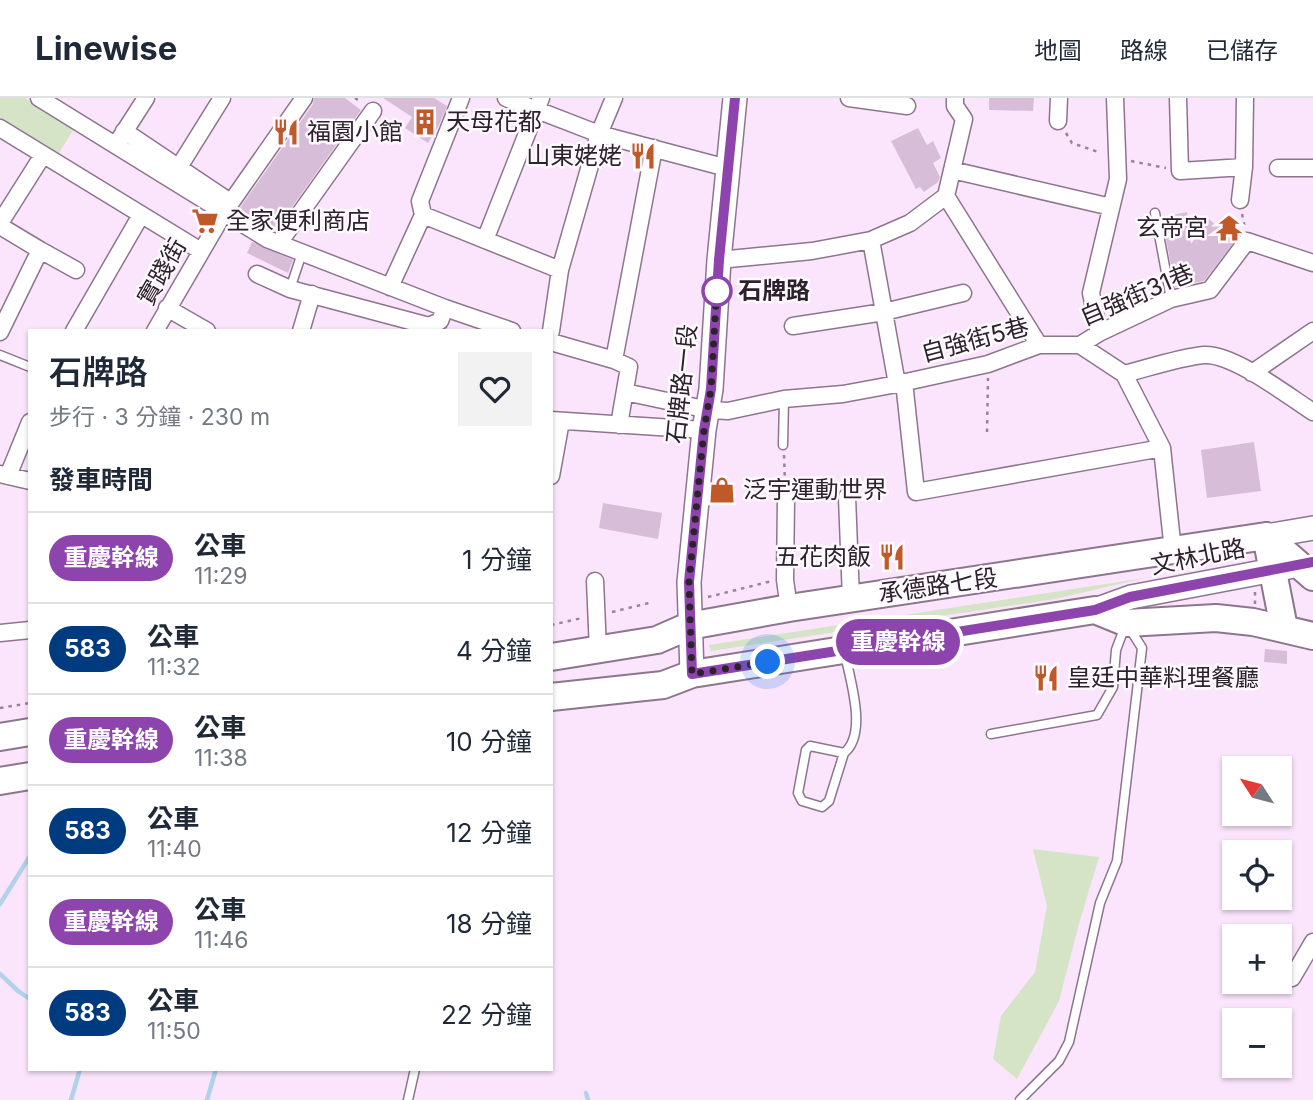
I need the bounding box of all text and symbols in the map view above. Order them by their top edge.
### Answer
text: Linewise [35,28,178,68]
text: 地圖 [1034,36,1082,65]
text: 路線 [1120,36,1168,65]
text: 已儲存 [1206,36,1278,65]
building icon: 天母花都 [410,107,440,137]
place label: 天母花都 [446,107,542,136]
restaurant icon: 福園小館 [271,117,301,147]
place label: 福園小館 [307,117,403,146]
place label: 山東姥姥 [526,141,622,170]
restaurant icon: 山東姥姥 [628,141,658,171]
supermarket icon: 全家便利商店 [190,206,220,236]
place label: 全家便利商店 [226,206,370,235]
place label: 玄帝宮 [1136,213,1208,242]
temple icon: 玄帝宮 [1214,213,1244,243]
street label: 實踐街 [131,233,192,310]
street label: 自強街31巷 [1076,258,1198,331]
marker: 石牌路 [702,276,732,306]
place label: 石牌路 [738,276,810,305]
street label: 自強街5巷 [918,311,1032,368]
street label: 石牌路一段 [661,323,702,445]
text: 石牌路 [49,352,148,392]
button: heart [458,352,532,426]
text: 步行 · 3 分鐘 · 230 m [49,403,270,431]
text: 發車時間 [49,464,153,495]
shop icon: 泛宇運動世界 [707,475,737,505]
place label: 泛宇運動世界 [743,475,887,504]
text: 公車 [194,530,246,561]
street label: 文林北路 [1148,533,1248,580]
place label: 五花肉飯 [775,542,871,571]
restaurant icon: 五花肉飯 [877,542,907,572]
text: 重慶幹線 [63,543,159,572]
text: 1 分鐘 [462,544,532,575]
text: 11:29 [194,562,248,590]
street label: 承德路七段 [876,563,999,608]
line badge: 重慶幹線 [849,619,947,665]
text: 公車 [147,621,199,652]
text: 重慶幹線 [850,627,946,656]
text: 583 [64,634,111,663]
text: 4 分鐘 [456,635,532,666]
your location [750,644,785,679]
text: 11:32 [147,653,201,681]
restaurant icon: 皇廷中華料理餐廳 [1031,663,1061,693]
place label: 皇廷中華料理餐廳 [1067,663,1259,692]
text: 公車 [194,712,246,743]
text: 重慶幹線 [63,725,159,754]
text: 10 分鐘 [446,726,532,757]
text: 11:38 [194,744,248,772]
north arrow [1222,756,1292,826]
map controls [1222,756,1292,1078]
text: 公車 [147,803,199,834]
text: 583 [64,816,111,845]
text: 12 分鐘 [446,817,532,848]
text: 11:40 [147,835,202,863]
button: locate [1222,840,1292,910]
text: 公車 [194,894,246,925]
text: 重慶幹線 [63,907,159,936]
text: 18 分鐘 [446,908,532,939]
button: + [1222,924,1292,994]
text: 11:46 [194,926,248,954]
text: 公車 [147,985,199,1016]
text: 583 [64,998,111,1027]
text: 22 分鐘 [441,999,532,1030]
button: − [1222,1008,1292,1078]
text: 11:50 [147,1017,201,1045]

